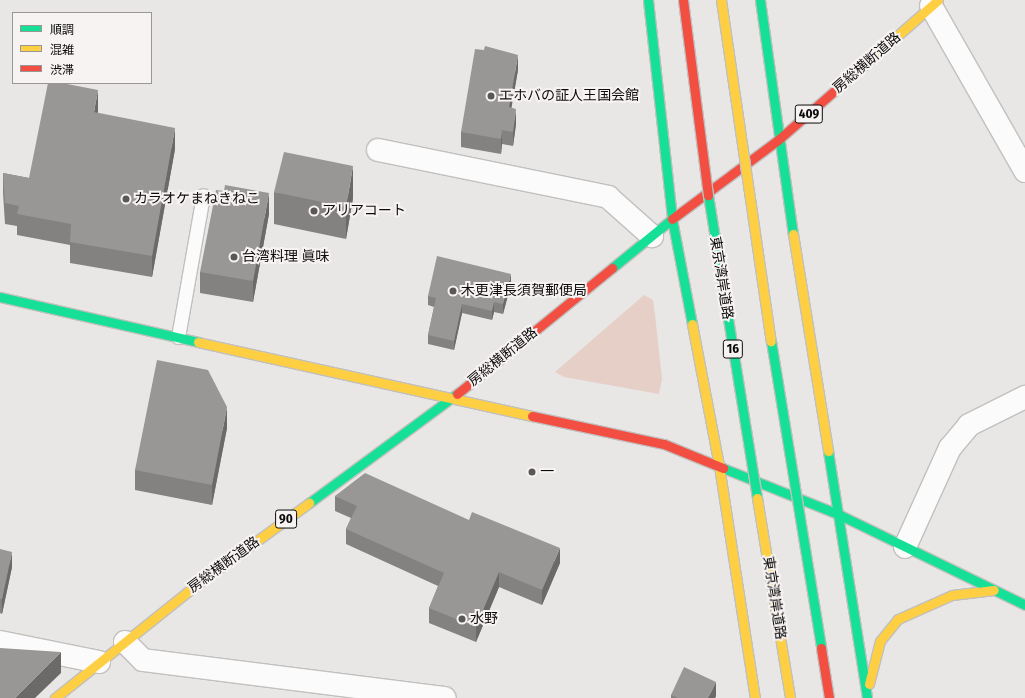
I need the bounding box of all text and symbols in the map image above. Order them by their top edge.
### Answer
legend [12,12,152,84]
text: 順調 [50,23,74,37]
street label: 房総横断道路 [830,29,904,97]
text: 混雑 [50,43,74,57]
text: 渋滞 [50,63,74,77]
place label: エホバの証人王国会館 [499,88,639,104]
marker: エホバの証人王国会館 [486,91,496,101]
road number: 409 [794,103,824,125]
place label: カラオケまねきねこ [134,191,260,207]
marker: カラオケまねきねこ [121,194,131,204]
place label: アリアコート [322,203,406,219]
marker: アリアコート [309,206,319,216]
street label: 東京湾岸道路 [706,235,736,321]
place label: 台湾料理 眞味 [242,249,329,265]
marker: 台湾料理 眞味 [229,252,239,262]
place label: 木更津長須賀郵便局 [461,283,587,299]
marker: 木更津長須賀郵便局 [448,286,458,296]
street label: 房総横断道路 [465,324,541,390]
road number: 16 [722,338,744,360]
place label: 一 [540,464,554,480]
marker: 一 [527,467,537,477]
road number: 90 [275,508,297,530]
street label: 房総横断道路 [185,534,263,596]
street label: 東京湾岸道路 [759,555,789,641]
place label: 水野 [470,611,498,627]
marker: 水野 [457,614,467,624]

